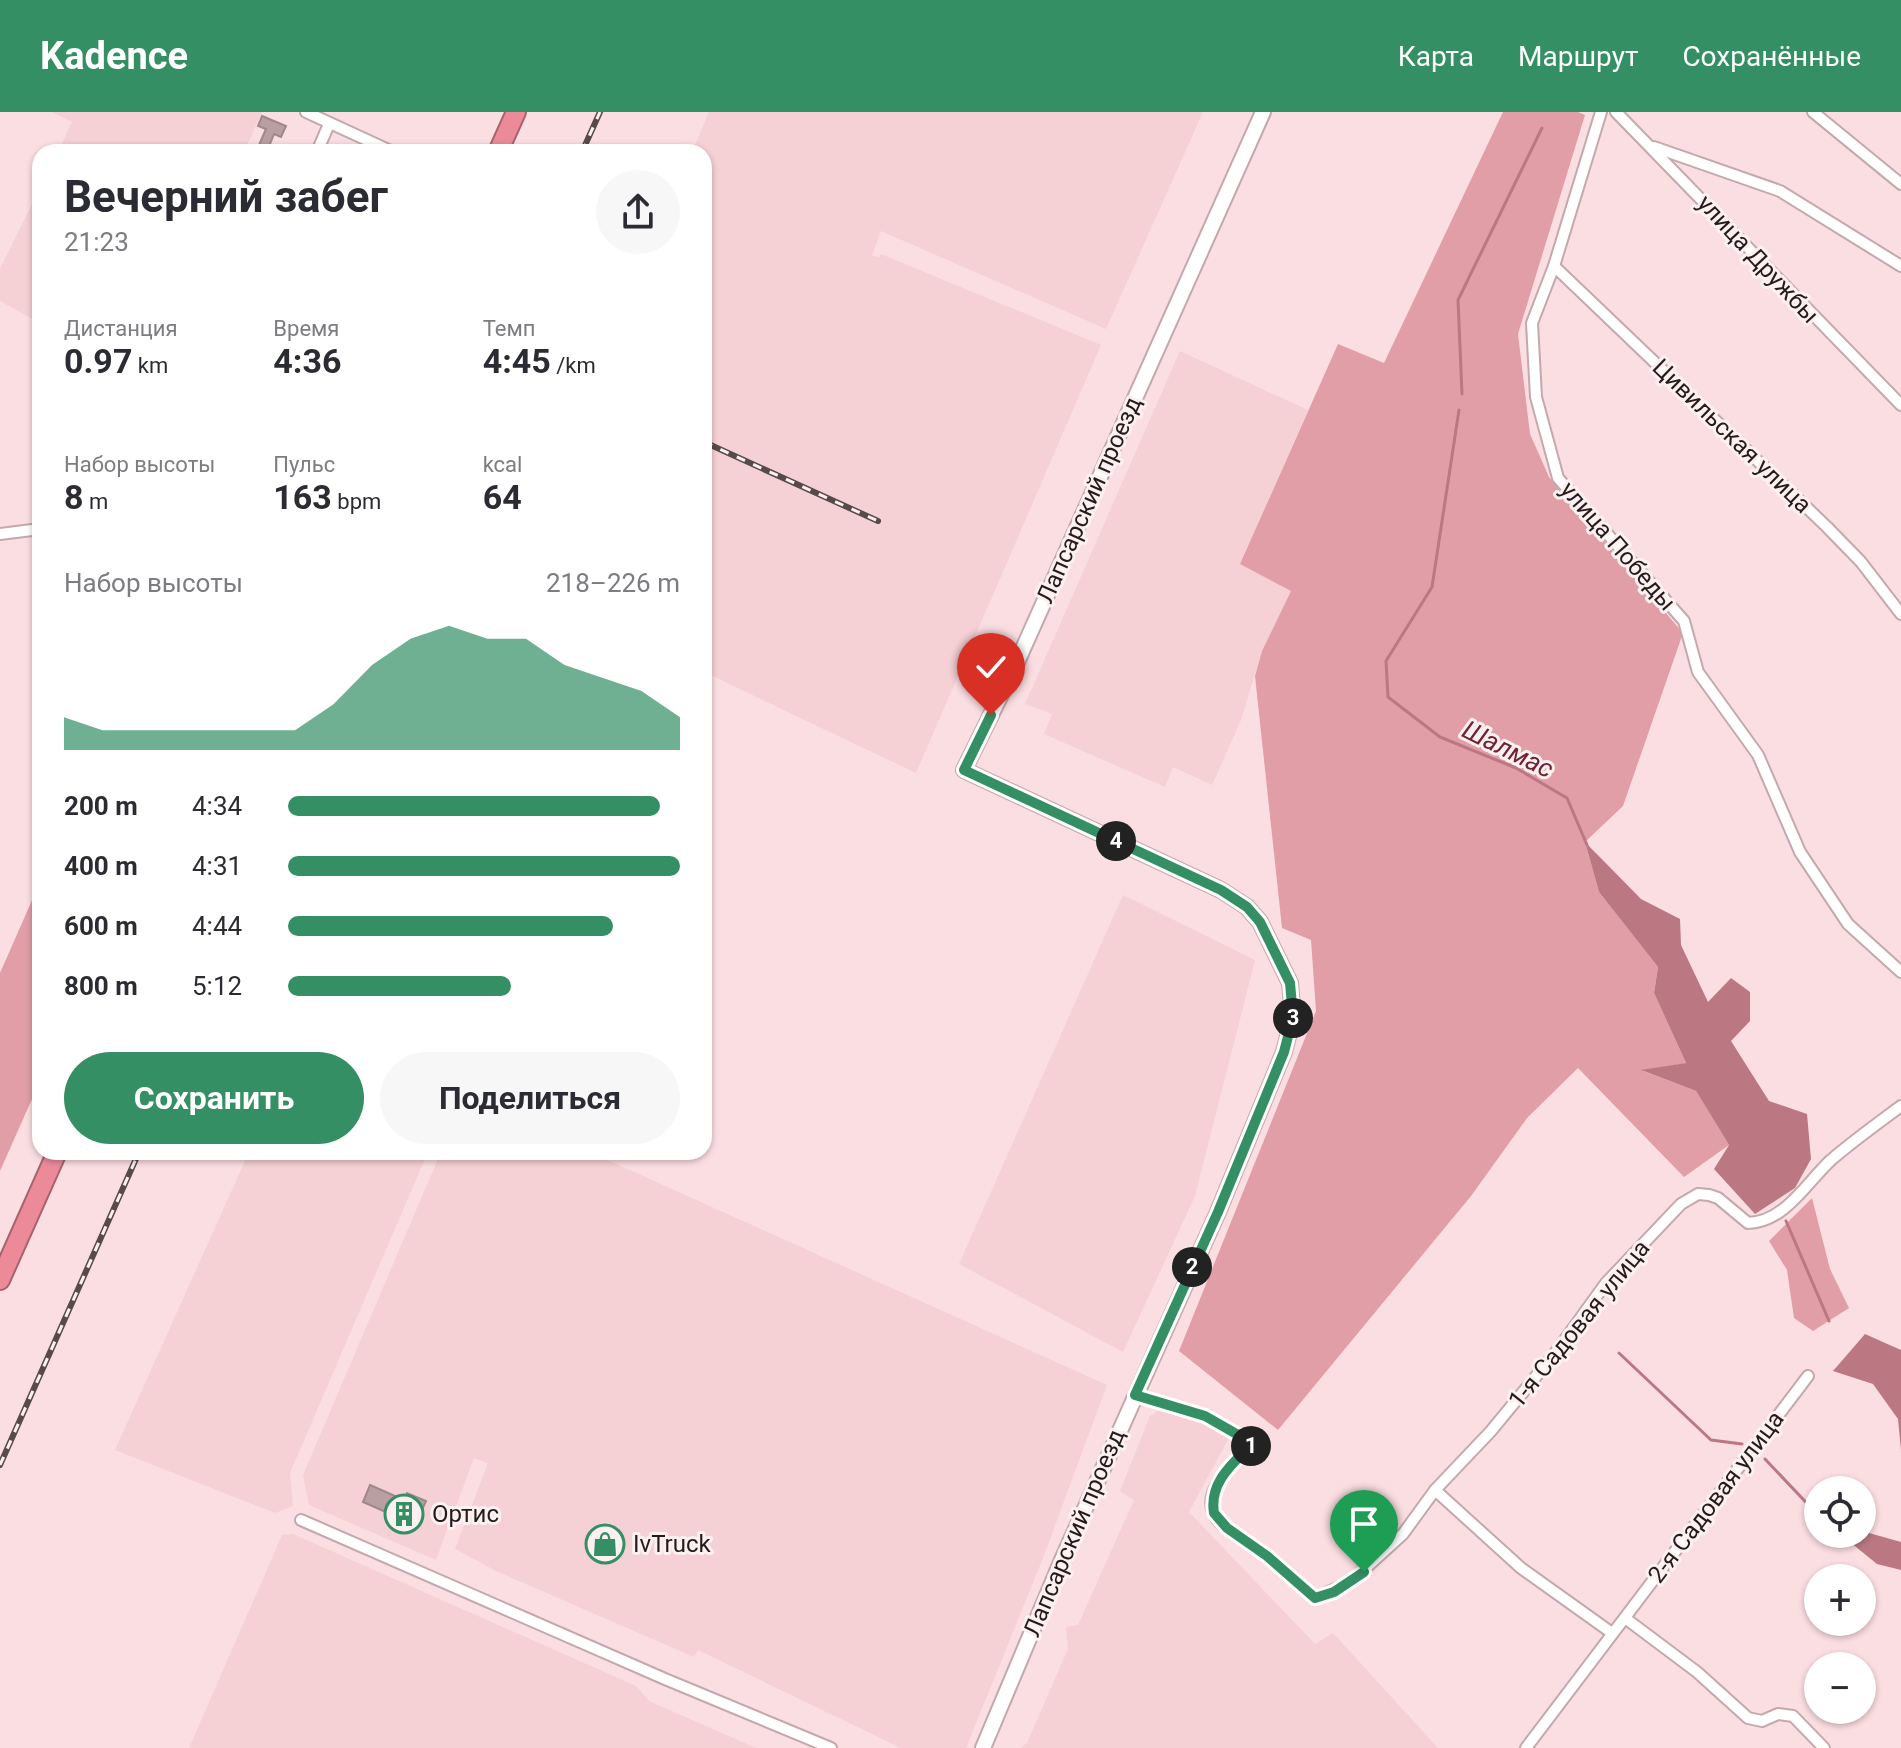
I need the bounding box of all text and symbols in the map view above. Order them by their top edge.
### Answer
text: Kadence [40,34,188,78]
text: Карта [1398,40,1474,73]
text: Маршрут [1518,40,1638,73]
text: Сохранённые [1682,40,1861,73]
button: share [596,170,680,254]
text: Вечерний забег [64,171,388,223]
street label: улица Дружбы [1692,189,1824,329]
text: 21:23 [64,227,129,257]
text: Дистанция [64,316,178,341]
text: Время [273,316,339,341]
text: Темп [483,316,535,341]
text: 0.97 [64,341,132,381]
text: 4:36 [273,341,341,381]
text: 4:45 [483,341,551,381]
text: km [132,353,168,378]
text: /km [551,353,596,378]
street label: Цивильская улица [1647,353,1817,519]
street label: Лапсарский проезд [1031,393,1147,607]
text: Набор высоты [64,452,215,477]
text: Пульс [273,452,335,477]
text: kcal [483,452,522,477]
street label: улица Победы [1554,476,1682,616]
text: 8 [64,477,84,517]
text: 163 [273,477,332,517]
text: 64 [483,477,522,517]
text: m [84,489,108,514]
text: bpm [332,489,381,514]
text: Набор высоты [64,568,243,598]
text: 218–226 m [546,568,680,598]
pin [957,633,1025,715]
icon: check [969,645,1013,689]
water label: Шалмас [1458,714,1558,784]
text: 200 m [64,791,138,821]
text: 4:34 [192,791,242,821]
pin: 4 [1096,821,1136,861]
text: 4 [1110,828,1122,853]
text: 400 m [64,851,138,881]
text: 4:31 [192,851,242,881]
text: 600 m [64,911,138,941]
text: 4:44 [192,911,242,941]
text: 800 m [64,971,138,1001]
text: 5:12 [192,971,242,1001]
pin: 3 [1273,998,1313,1038]
text: 3 [1287,1005,1299,1030]
button: Сохранить [64,1052,364,1144]
button: Поделиться [380,1052,680,1144]
street label: 1-я Садовая улица [1503,1234,1655,1414]
pin: 2 [1172,1247,1212,1287]
text: 2 [1186,1254,1198,1279]
street label: 2-я Садовая улица [1642,1406,1790,1588]
street label: Лапсарский проезд [1018,1425,1130,1641]
pin: 1 [1231,1426,1271,1466]
text: 1 [1245,1433,1257,1458]
map controls [1804,1476,1876,1724]
button: locate [1804,1476,1876,1548]
pin [1330,1490,1398,1572]
building icon: Ортис [383,1493,425,1535]
place label: Ортис [432,1500,499,1528]
icon: arrive [1342,1502,1386,1546]
shop icon: IvTruck [584,1523,626,1565]
place label: IvTruck [633,1530,712,1558]
button: + [1804,1564,1876,1636]
button: − [1804,1652,1876,1724]

